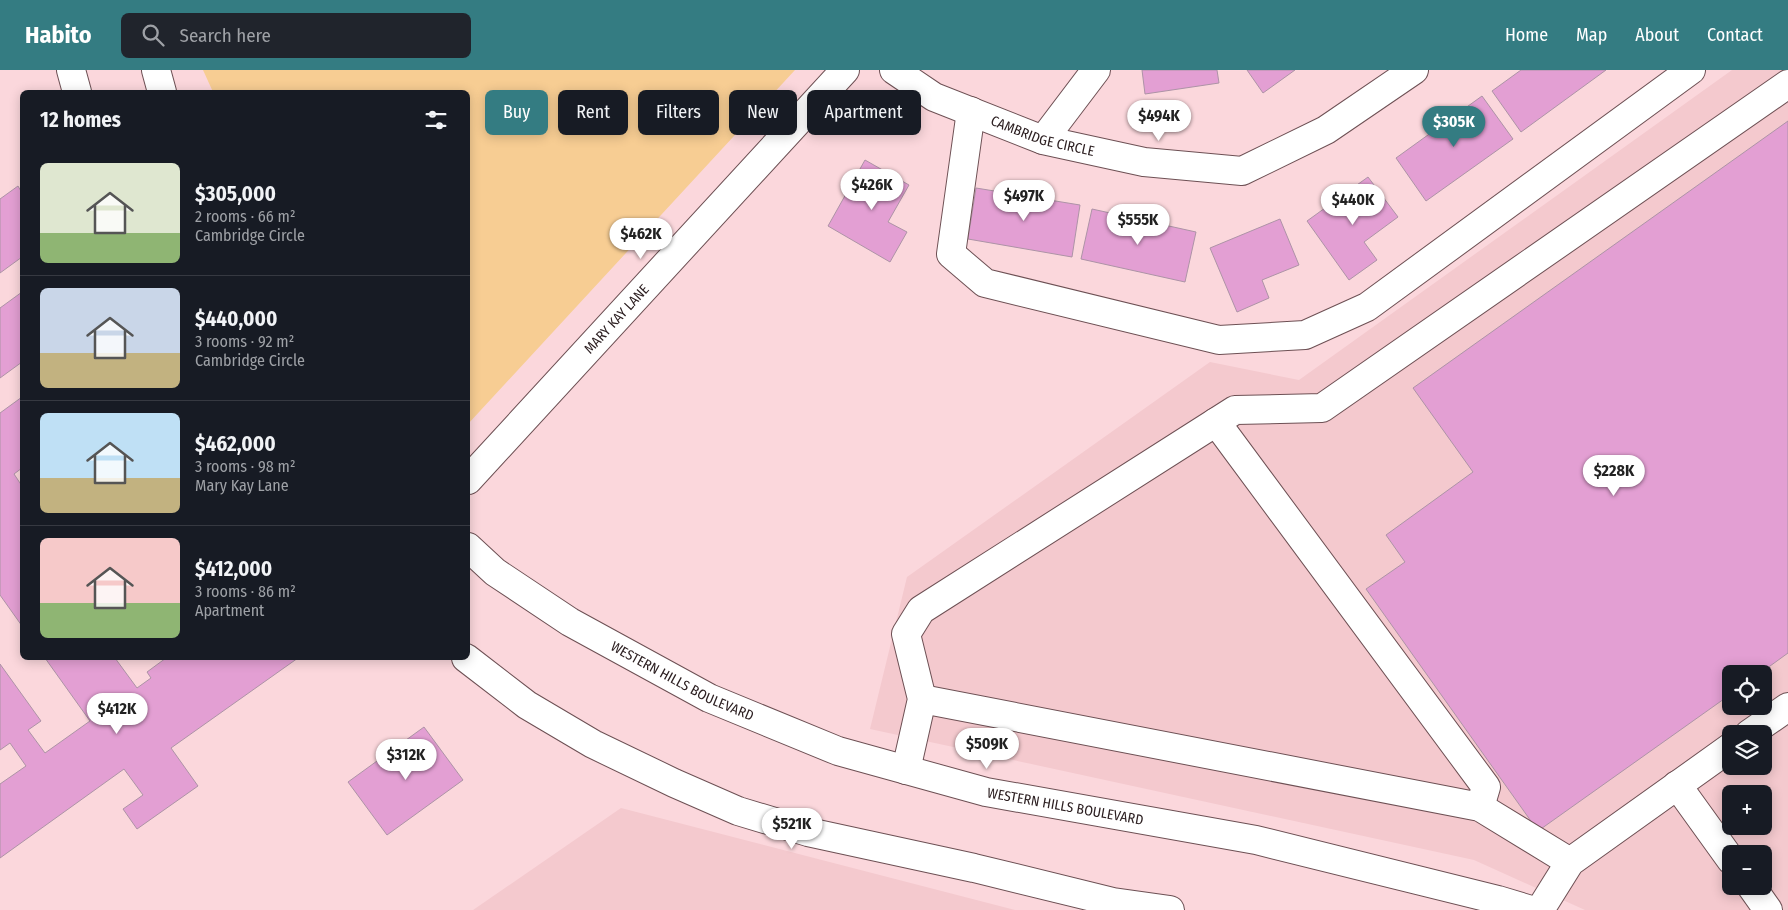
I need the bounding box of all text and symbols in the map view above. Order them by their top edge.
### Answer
search box [121,13,471,58]
text: Habito [25,21,91,49]
icon: search [139,21,167,49]
text: Search here [179,24,271,47]
text: Home [1505,24,1548,46]
text: Map [1576,24,1607,46]
text: About [1635,24,1679,46]
text: Contact [1707,24,1763,46]
chip: Buy [485,90,548,135]
chip: Rent [558,90,628,135]
chip: Filters [638,90,719,135]
chip: New [729,90,797,135]
chip: Apartment [807,90,921,135]
pin: $494K [1124,100,1194,142]
icon: filters [422,106,450,134]
text: $494K [1138,106,1180,125]
pin: $305K [1419,106,1489,148]
text: 12 homes [40,107,121,133]
street label: CAMBRIDGE CIRCLE [988,112,1096,160]
text: $305K [1433,112,1475,131]
pin: $426K [837,168,907,211]
text: $426K [851,175,893,194]
pin: $497K [989,180,1059,222]
text: $305,000 [195,181,276,207]
icon: home [80,183,140,243]
pin: $440K [1318,184,1388,226]
text: $497K [1004,186,1044,205]
text: $440K [1332,190,1374,209]
pin: $555K [1103,204,1173,246]
text: 2 rooms · 66 m² [195,207,295,226]
text: $555K [1118,210,1158,229]
pin: $462K [606,218,676,260]
text: $462K [620,224,662,243]
text: Cambridge Circle [195,226,305,245]
street label: MARY KAY LANE [580,280,653,357]
text: $440,000 [195,306,277,332]
icon: home [80,308,140,368]
text: 3 rooms · 92 m² [195,332,294,351]
text: Cambridge Circle [195,351,305,370]
text: $462,000 [195,431,276,457]
icon: home [80,433,140,493]
pin: $228K [1579,454,1649,497]
text: 3 rooms · 98 m² [195,457,296,476]
text: $228K [1594,461,1634,480]
text: Mary Kay Lane [195,476,289,495]
text: $412,000 [195,556,272,582]
icon: home [80,558,140,618]
text: 3 rooms · 86 m² [195,582,296,601]
text: Apartment [195,601,264,620]
street label: WESTERN HILLS BOULEVARD [608,638,756,724]
map controls [1722,665,1772,895]
button: locate [1722,665,1772,715]
pin: $412K [82,692,152,735]
text: $412K [98,699,136,718]
button: layers [1722,725,1772,775]
pin: $509K [952,728,1022,770]
text: $509K [966,734,1008,753]
pin: $312K [371,738,441,781]
text: $312K [387,745,425,764]
street label: WESTERN HILLS BOULEVARD [986,784,1145,828]
button: + [1722,785,1772,835]
pin: $521K [757,808,827,850]
text: $521K [773,814,811,833]
button: − [1722,845,1772,895]

